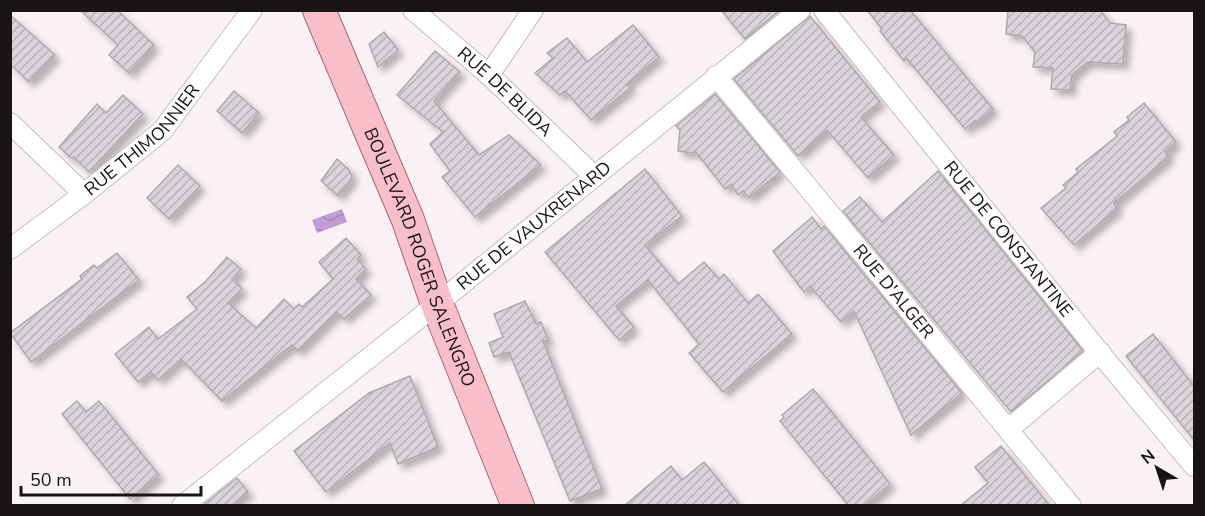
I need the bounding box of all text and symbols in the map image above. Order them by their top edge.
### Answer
street label: RUE DE BLIDA [452,41,558,142]
street label: RUE THIMONNIER [79,79,205,201]
street label: BOULEVARD ROGER SALENGRO [358,124,481,390]
street label: RUE DE VAUXRENARD [452,156,616,295]
street label: RUE DE CONSTANTINE [938,156,1078,322]
street label: RUE D'ALGER [848,239,940,343]
north arrow [1127,438,1187,498]
text: N [1137,445,1160,469]
scale bar [21,459,201,497]
text: 50 m [30,468,72,492]

